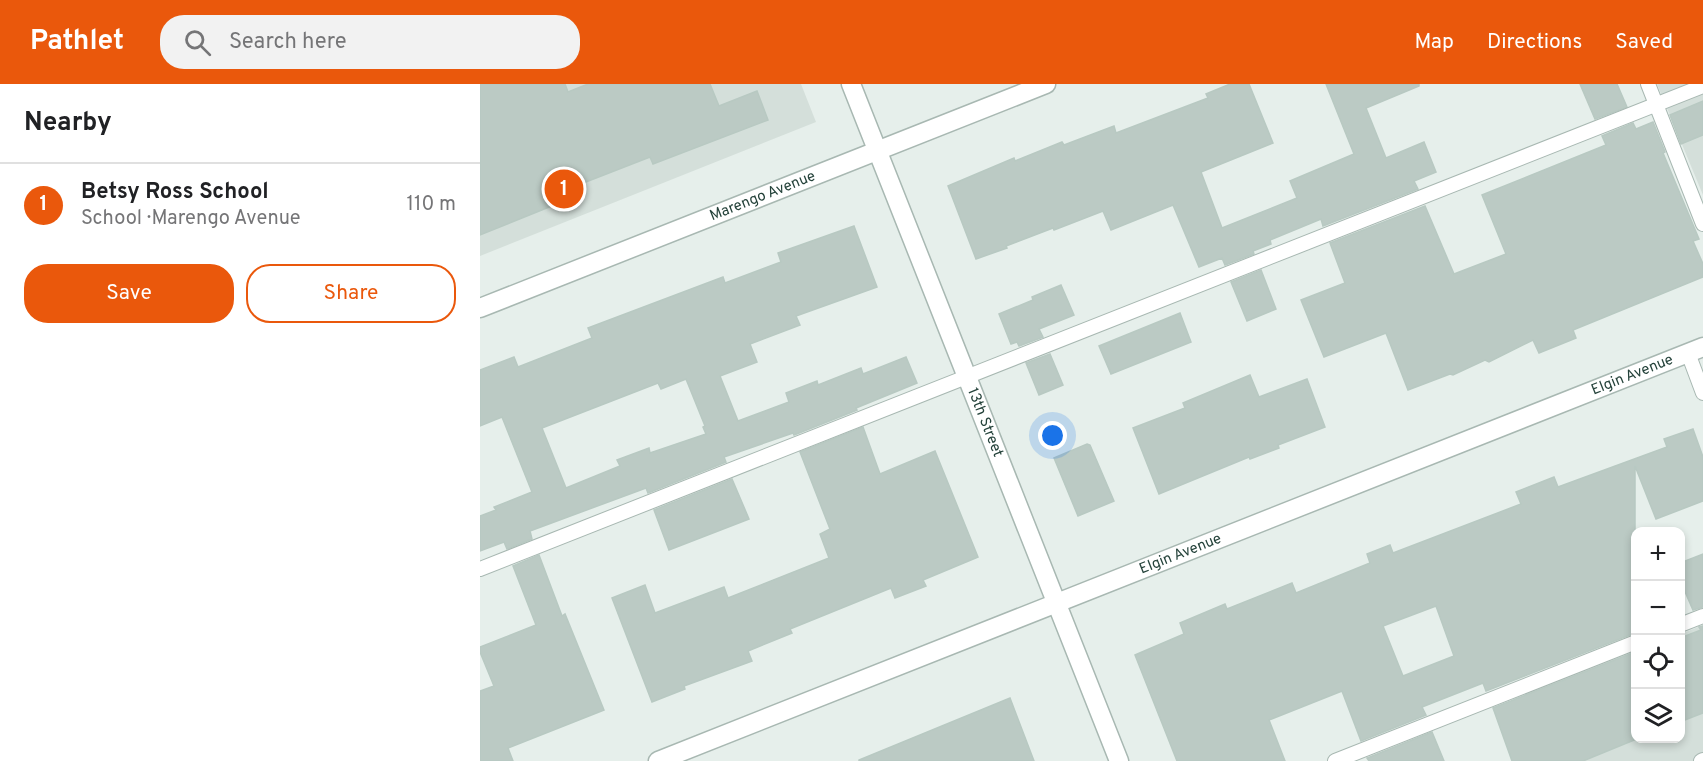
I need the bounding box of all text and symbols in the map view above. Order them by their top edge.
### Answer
search box [160,15,580,69]
text: Pathlet [30,24,124,60]
icon: search [181,26,214,59]
text: Search here [229,29,347,56]
text: Map [1414,29,1454,56]
text: Directions [1487,29,1582,56]
text: Saved [1615,29,1673,56]
text: Nearby [24,107,112,140]
pin: 1 [544,166,584,212]
street label: Marengo Avenue [707,167,818,226]
text: Betsy Ross School [81,179,269,206]
text: 1 [40,192,48,218]
text: 110 m [407,192,456,218]
text: School · Marengo Avenue [81,206,301,232]
button: Save [24,264,234,323]
button: Share [246,264,456,323]
street label: Elgin Avenue [1588,350,1676,400]
street label: 13th Street [963,385,1007,460]
your location [1038,421,1067,450]
map controls [1631,527,1685,743]
button: + [1631,527,1685,581]
street label: Elgin Avenue [1137,529,1224,579]
button: − [1631,581,1685,635]
button: locate [1631,635,1685,689]
button: layers [1631,689,1685,743]

